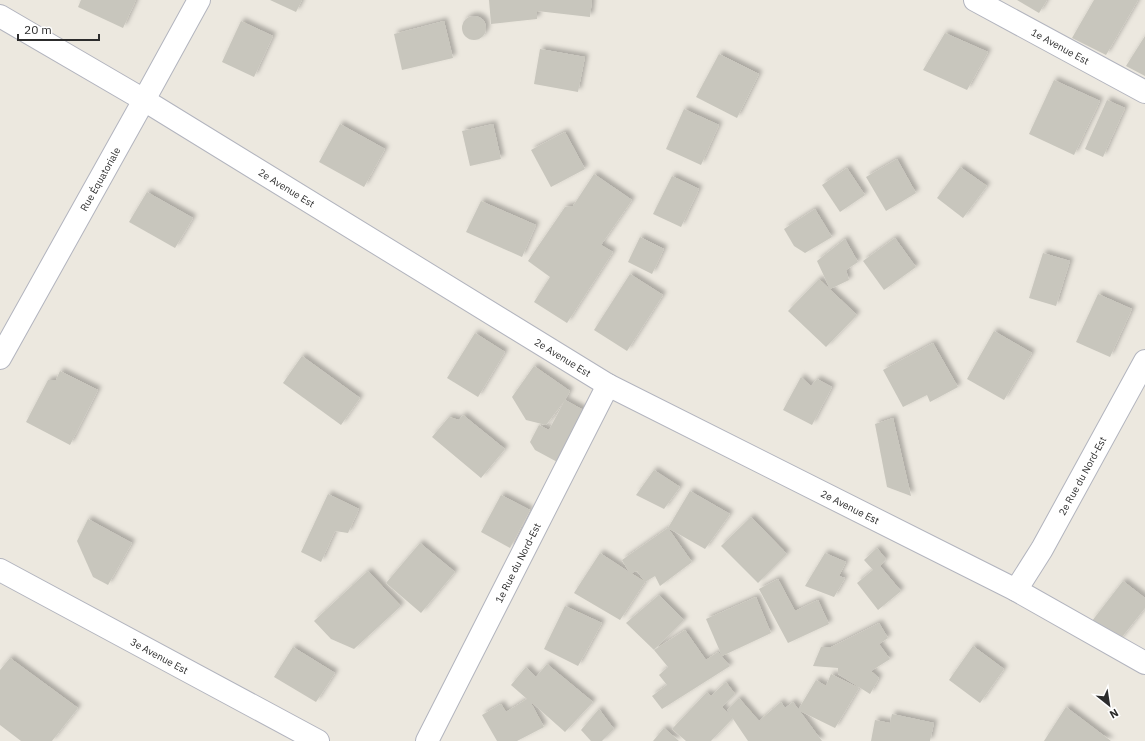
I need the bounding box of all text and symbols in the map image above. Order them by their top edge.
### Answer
scale bar [18,16,99,42]
text: 20 m [24,22,52,37]
street label: 1e Avenue Est [1029,26,1092,68]
street label: Rue Équatoriale [77,144,124,214]
street label: 2e Avenue Est [256,166,318,211]
street label: 2e Avenue Est [532,335,594,380]
street label: 2e Rue du Nord-Est [1056,434,1110,518]
street label: 2e Avenue Est [818,487,882,527]
street label: 1e Rue du Nord-Est [492,520,544,605]
street label: 3e Avenue Est [128,635,191,677]
north arrow [1089,685,1129,725]
text: N [1107,706,1121,722]

